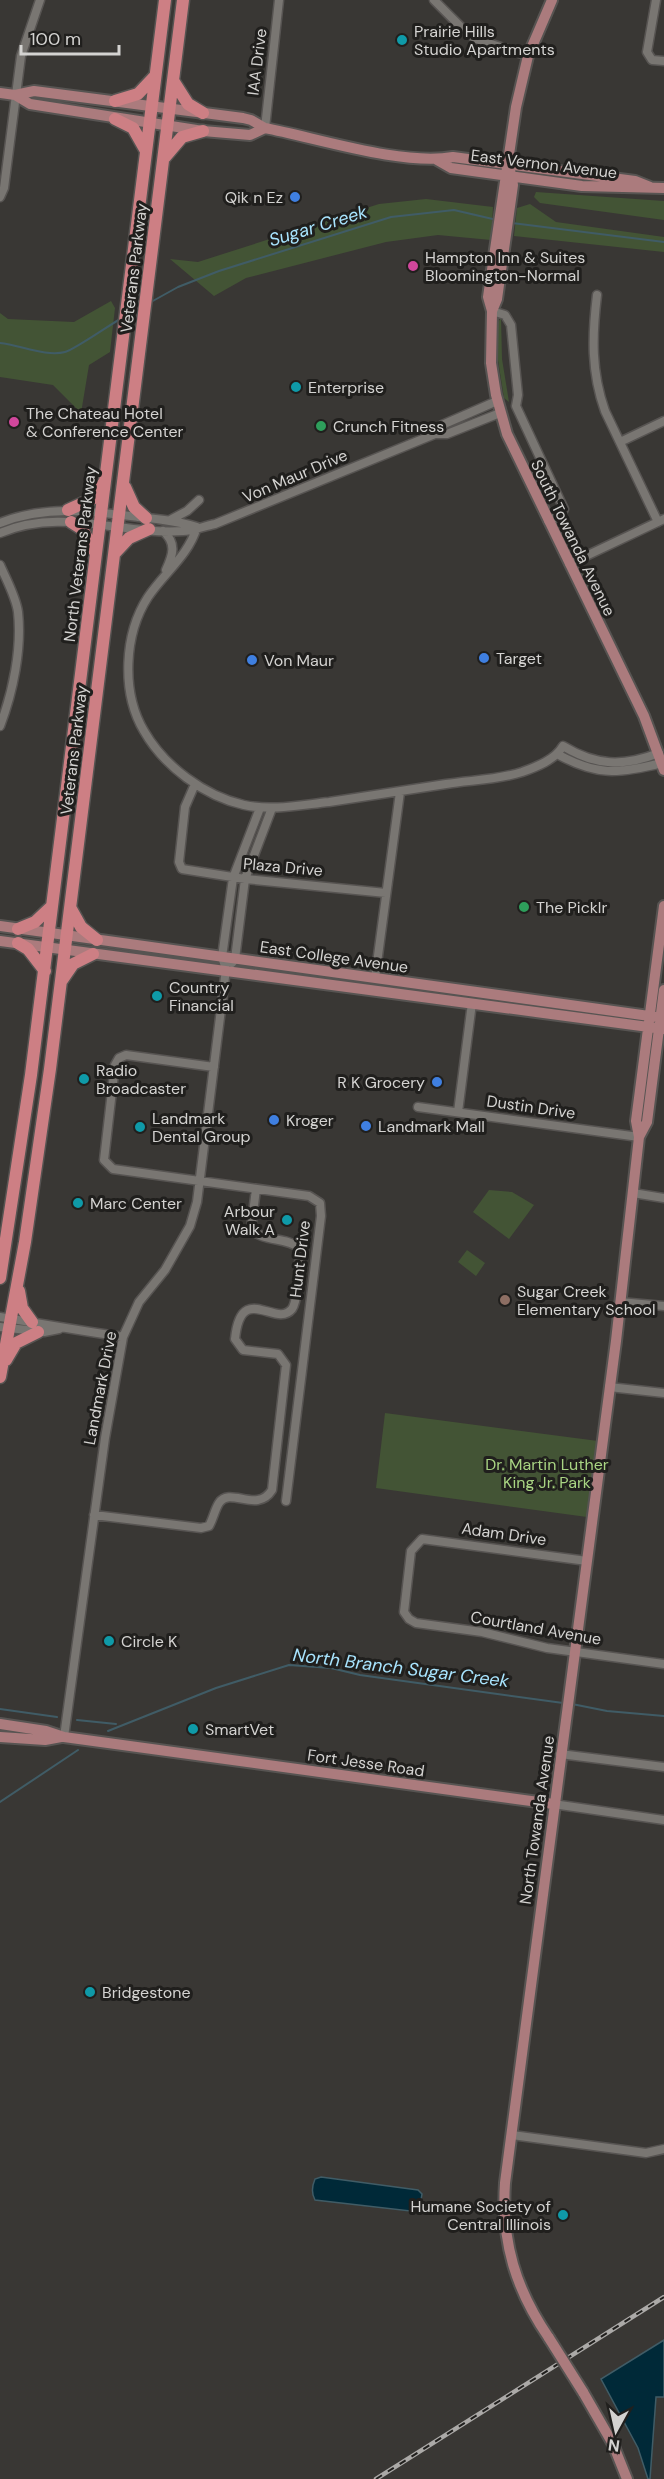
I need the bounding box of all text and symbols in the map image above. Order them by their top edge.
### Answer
scale bar [21,18,118,56]
place label: Prairie Hills Studio Apartments [414,21,555,60]
text: 100 m [30,27,81,51]
street label: IAA Drive [242,27,272,97]
marker: Prairie Hills Studio Apartments [395,33,409,47]
street label: East Vernon Avenue [470,145,618,183]
place label: Qik n Ez [225,187,283,208]
marker: Qik n Ez [288,190,302,204]
water label: Sugar Creek [266,199,371,252]
street label: Veterans Parkway [116,202,152,334]
place label: Hampton Inn & Suites Bloomington-Normal [425,247,585,286]
marker: Hampton Inn & Suites Bloomington-Normal [406,259,420,273]
place label: Enterprise [308,377,384,398]
marker: Enterprise [289,380,303,394]
place label: The Chateau Hotel & Conference Center [26,403,184,442]
marker: The Chateau Hotel & Conference Center [7,415,21,429]
place label: Crunch Fitness [333,416,444,437]
marker: Crunch Fitness [314,419,328,433]
street label: Von Maur Drive [239,444,351,508]
street label: South Towanda Avenue [526,456,620,620]
street label: North Veterans Parkway [59,465,101,643]
place label: Target [496,648,542,669]
place label: Von Maur [264,650,334,671]
marker: Target [477,651,491,665]
marker: Von Maur [245,653,259,667]
street label: Veterans Parkway [56,684,92,816]
street label: Plaza Drive [242,853,324,881]
place label: The Picklr [536,897,607,918]
marker: The Picklr [517,900,531,914]
street label: East College Avenue [259,936,409,978]
place label: Country Financial [169,977,234,1016]
marker: Country Financial [150,989,164,1003]
place label: Radio Broadcaster [96,1060,186,1099]
marker: Radio Broadcaster [77,1072,91,1086]
place label: R K Grocery [337,1072,425,1093]
marker: R K Grocery [430,1075,444,1089]
street label: Dustin Drive [485,1090,577,1124]
place label: Landmark Dental Group [152,1108,251,1147]
place label: Kroger [286,1110,334,1131]
marker: Kroger [267,1113,281,1127]
place label: Landmark Mall [378,1116,485,1137]
marker: Landmark Mall [359,1119,373,1133]
marker: Landmark Dental Group [133,1120,147,1134]
place label: Marc Center [90,1193,182,1214]
marker: Marc Center [71,1196,85,1210]
place label: Arbour Walk A [224,1201,275,1240]
marker: Arbour Walk A [280,1213,294,1227]
street label: Hunt Drive [285,1219,315,1299]
place label: Sugar Creek Elementary School [517,1281,655,1320]
marker: Sugar Creek Elementary School [498,1293,512,1307]
street label: Landmark Drive [79,1329,121,1447]
park label: Dr. Martin Luther King Jr. Park [485,1454,609,1493]
street label: Adam Drive [460,1518,548,1550]
street label: Courtland Avenue [469,1606,603,1650]
place label: Circle K [121,1631,177,1652]
marker: Circle K [102,1634,116,1648]
water label: North Branch Sugar Creek [292,1643,511,1693]
place label: SmartVet [205,1719,274,1740]
marker: SmartVet [186,1722,200,1736]
street label: North Towanda Avenue [515,1734,559,1906]
street label: Fort Jesse Road [306,1744,426,1782]
place label: Bridgestone [102,1982,191,2003]
marker: Bridgestone [83,1985,97,1999]
place label: Humane Society of Central Illinois [411,2196,551,2235]
marker: Humane Society of Central Illinois [556,2208,570,2222]
north arrow [586,2401,646,2461]
text: N [607,2434,621,2457]

